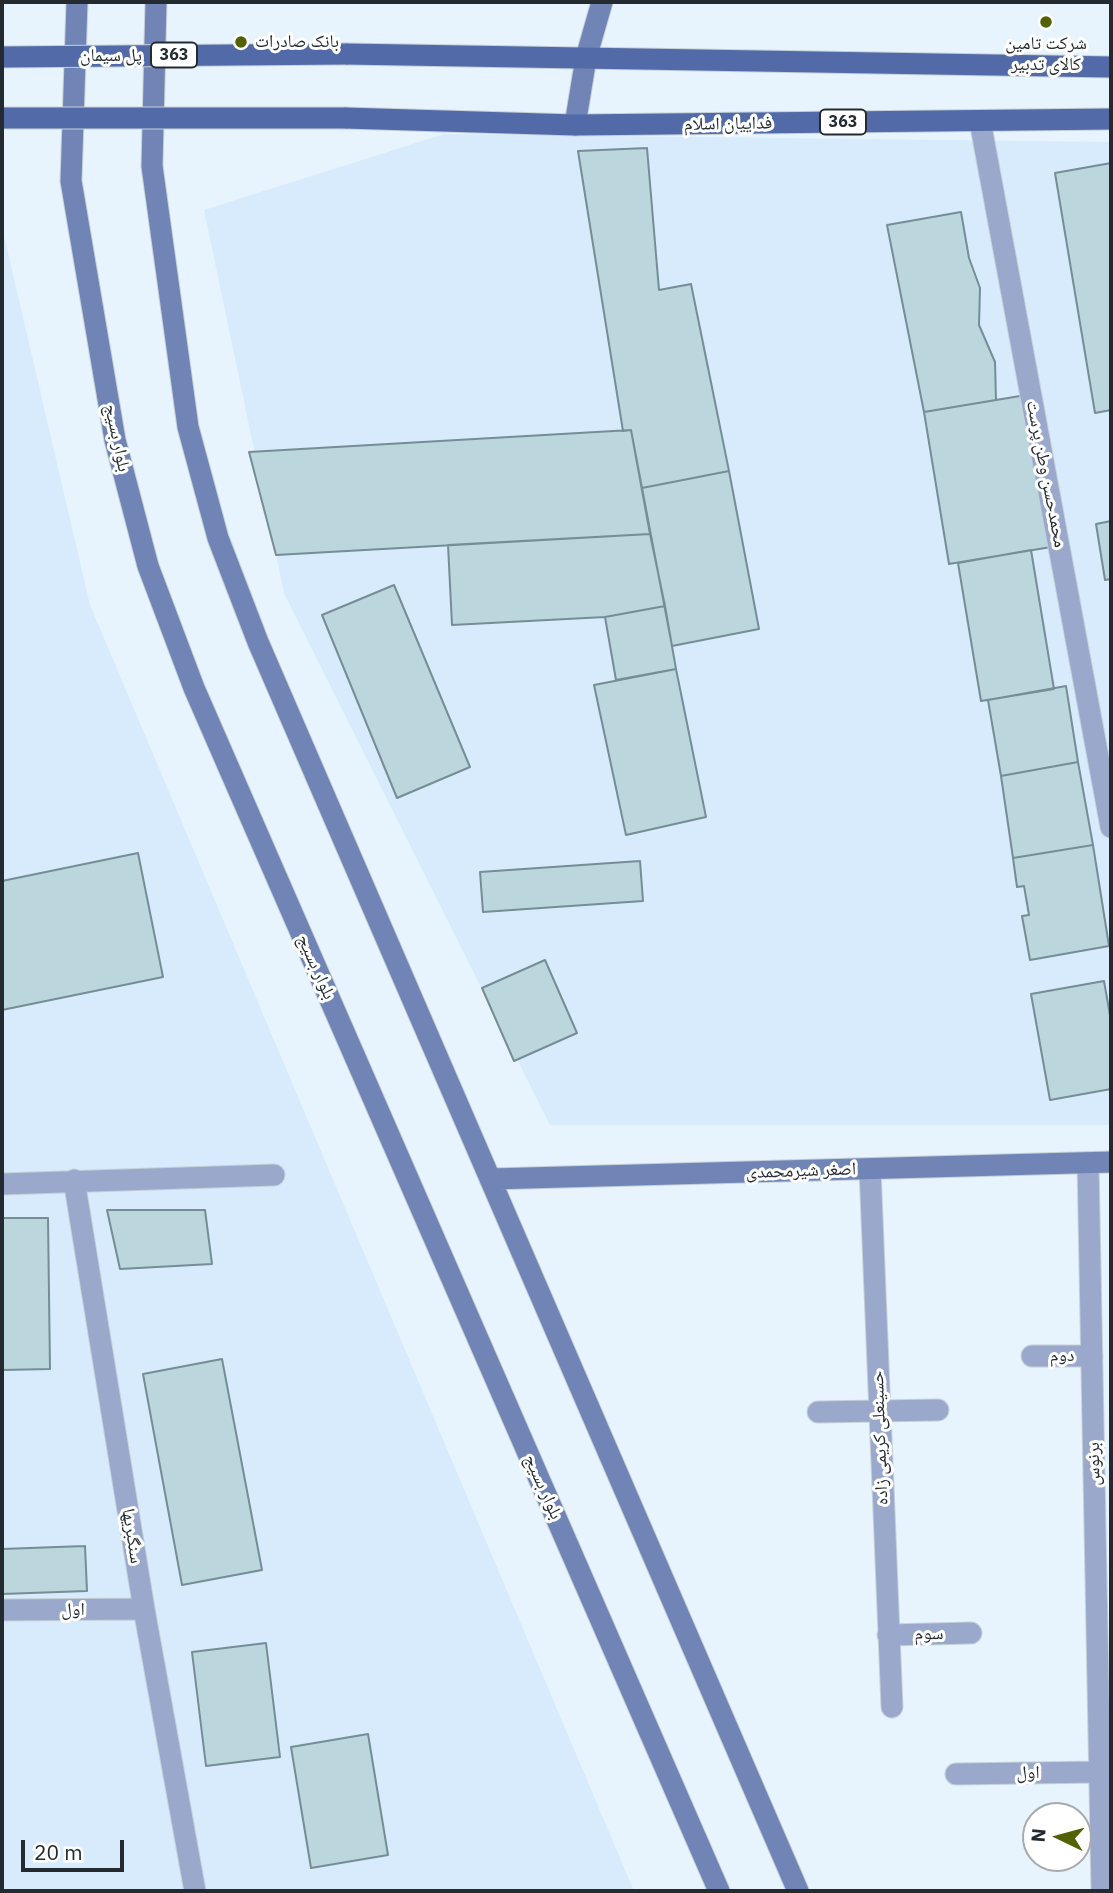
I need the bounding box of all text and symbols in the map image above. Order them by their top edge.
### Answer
marker: شرکت تامین کالای تدبیر [1038,14,1054,30]
place label: بانک صادرات [255,31,339,53]
place label: شرکت تامین کالای تدبیر [1005,33,1087,76]
marker: بانک صادرات [233,34,249,50]
road number: 363 [151,42,197,68]
street label: پل سیمان [80,45,142,67]
road number: 363 [820,110,866,134]
street label: فداییان اسلام [684,112,772,136]
street label: محمدحسن وطن پرست [1021,399,1071,549]
street label: بلوار بسیج [99,402,135,474]
street label: بلوار بسیج [292,931,340,1003]
street label: اصغر شیرمحمدی [746,1158,856,1184]
street label: دوم [1050,1345,1074,1367]
street label: حسینعلی کریمی زاده [867,1370,893,1506]
street label: برنوس [1083,1442,1105,1486]
street label: بلوار بسیج [519,1451,567,1523]
street label: سنگبریها [117,1507,147,1565]
street label: اول [61,1599,85,1621]
street label: سوم [914,1623,944,1645]
street label: اول [1016,1762,1040,1784]
north arrow [1022,1802,1092,1872]
scale bar [24,1826,128,1870]
text: N [1026,1827,1051,1843]
text: 20 m [34,1838,83,1866]

